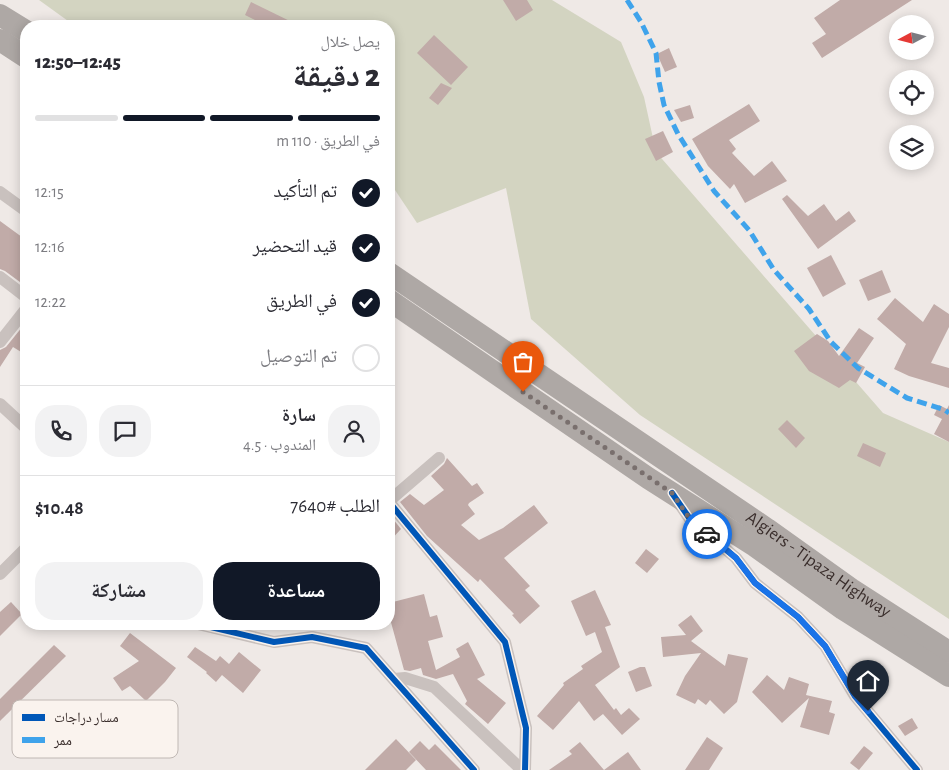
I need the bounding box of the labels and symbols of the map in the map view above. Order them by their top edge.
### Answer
north arrow [889,15,934,60]
pin [502,341,544,392]
street label: Algiers - Tipaza Highway [743,508,894,621]
courier [682,509,732,559]
pin [847,660,889,711]
legend [12,700,178,758]
text: مسار دراجات [54,711,119,726]
text: ممر [53,734,72,749]

